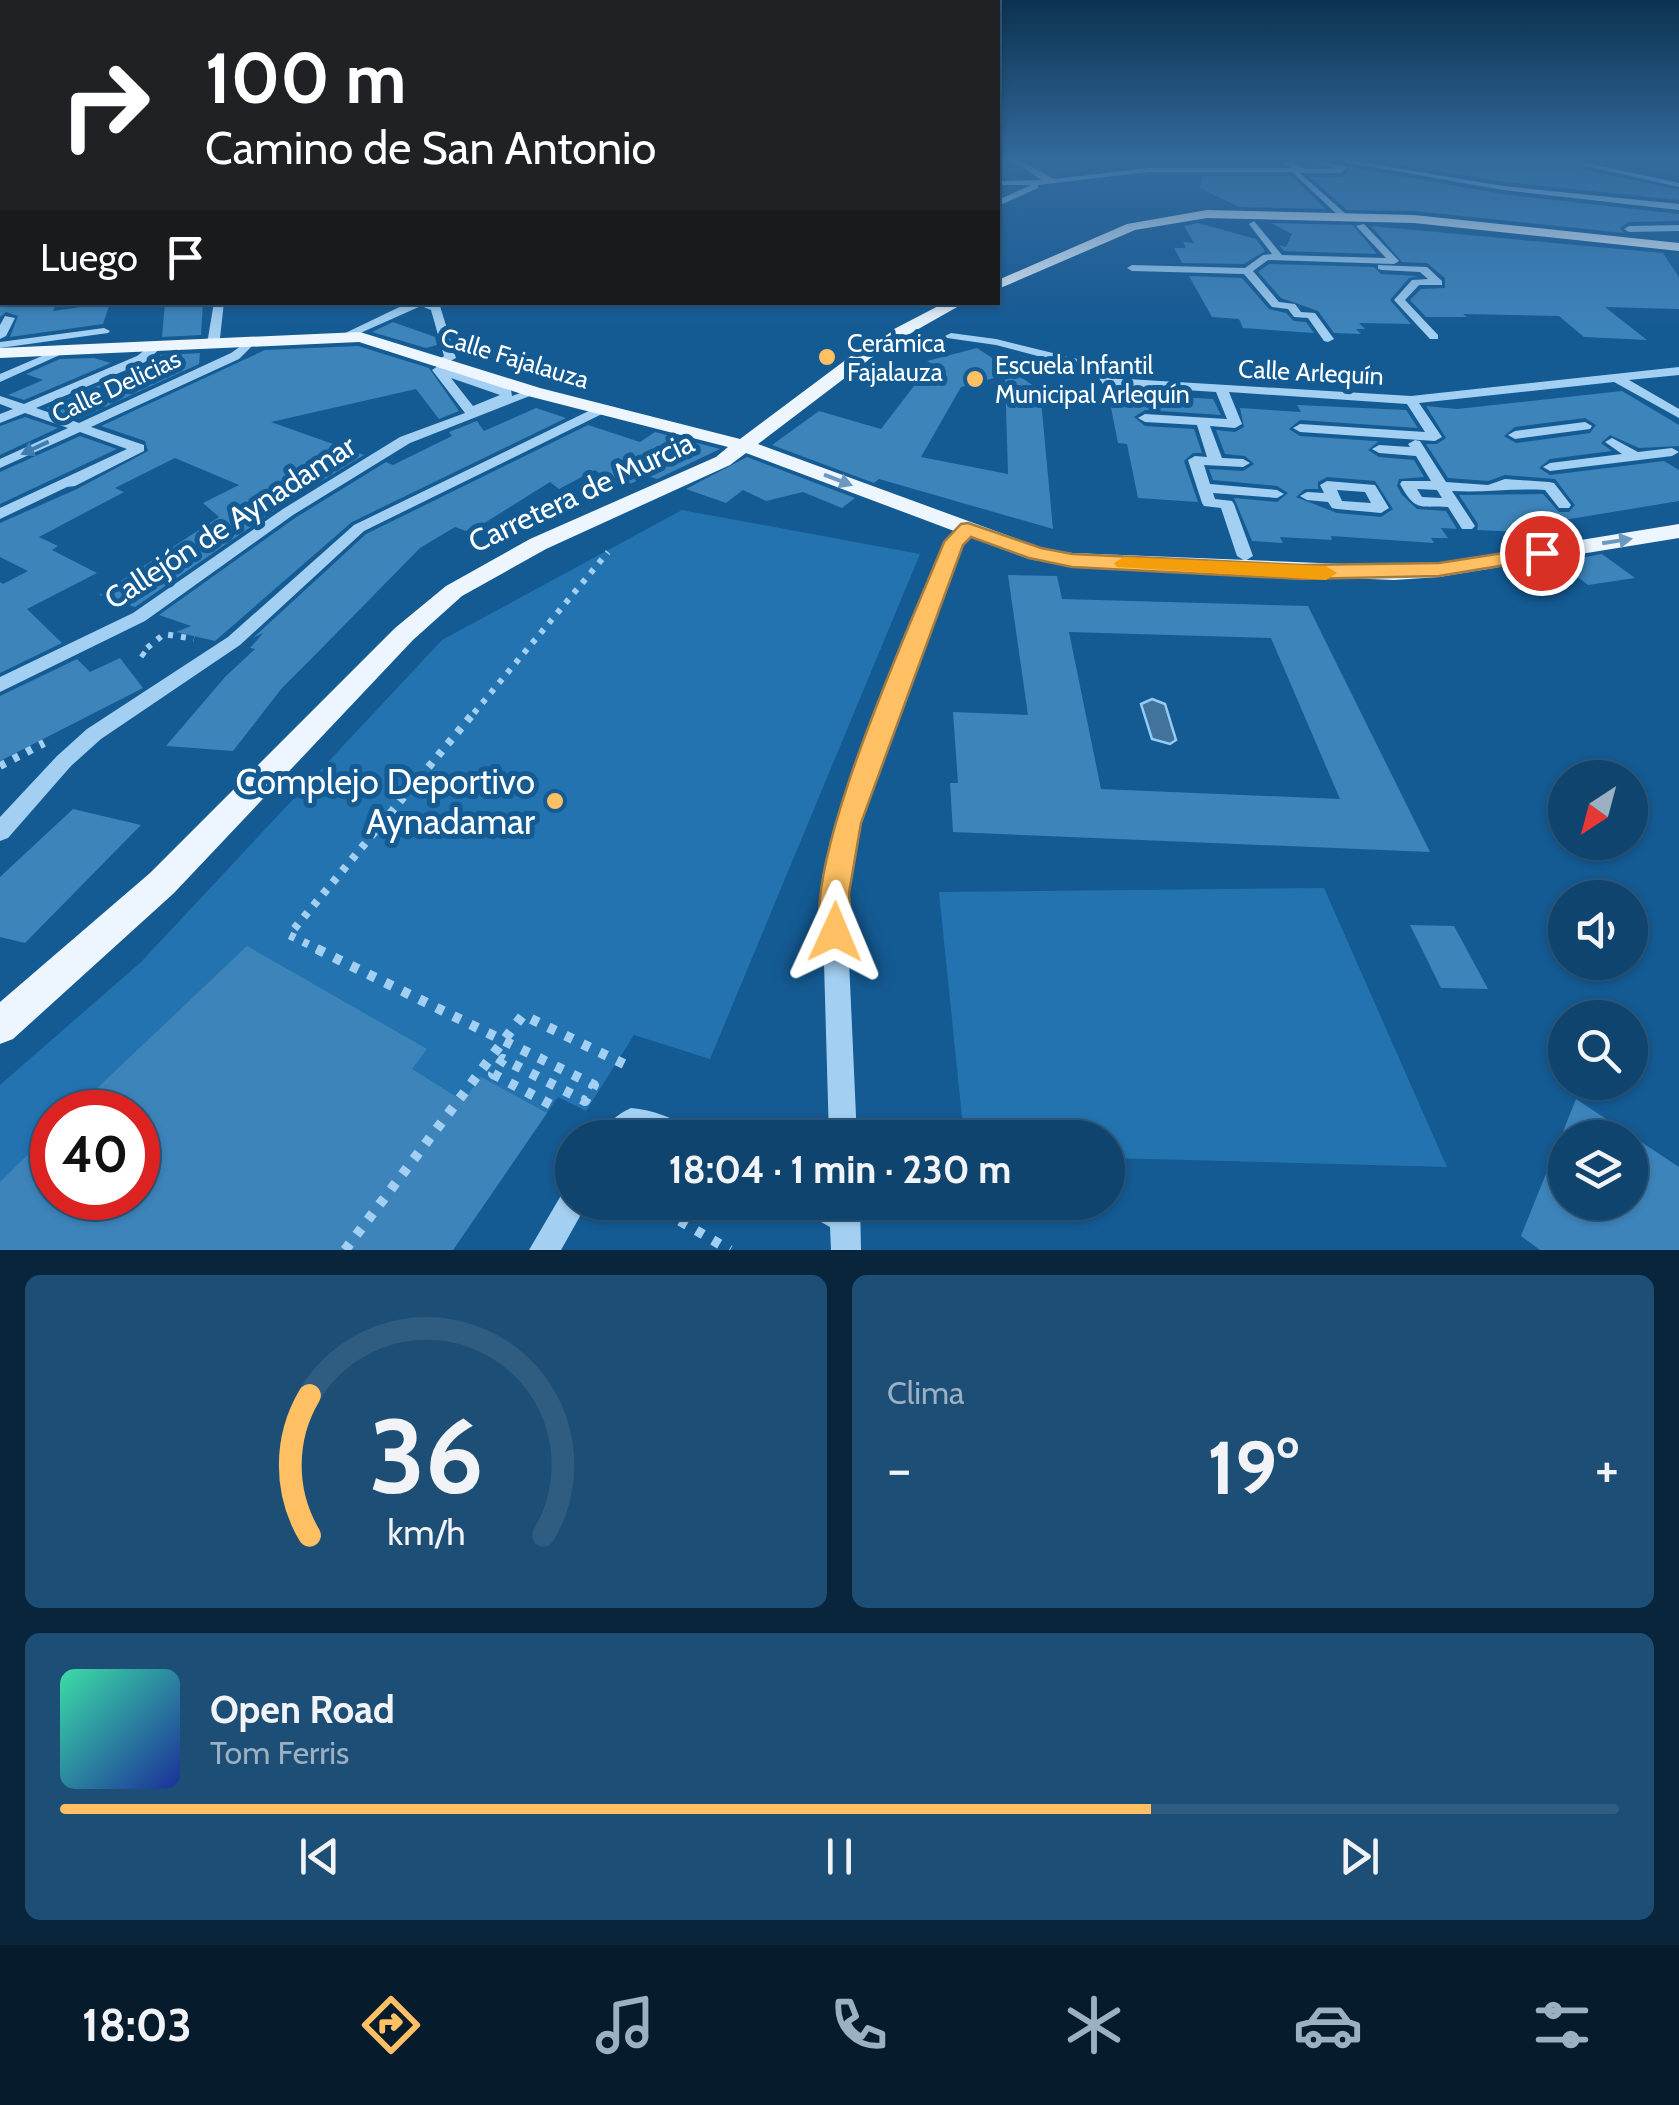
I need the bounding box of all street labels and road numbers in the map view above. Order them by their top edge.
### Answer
street label: Calle Fajalauza [437,321,593,396]
street label: Calle Delicias [47,343,185,429]
street label: Calle Arlequín [1237,353,1385,391]
street label: Carretera de Murcia [462,423,700,560]
street label: Callejón de Aynadamar [97,427,363,617]

